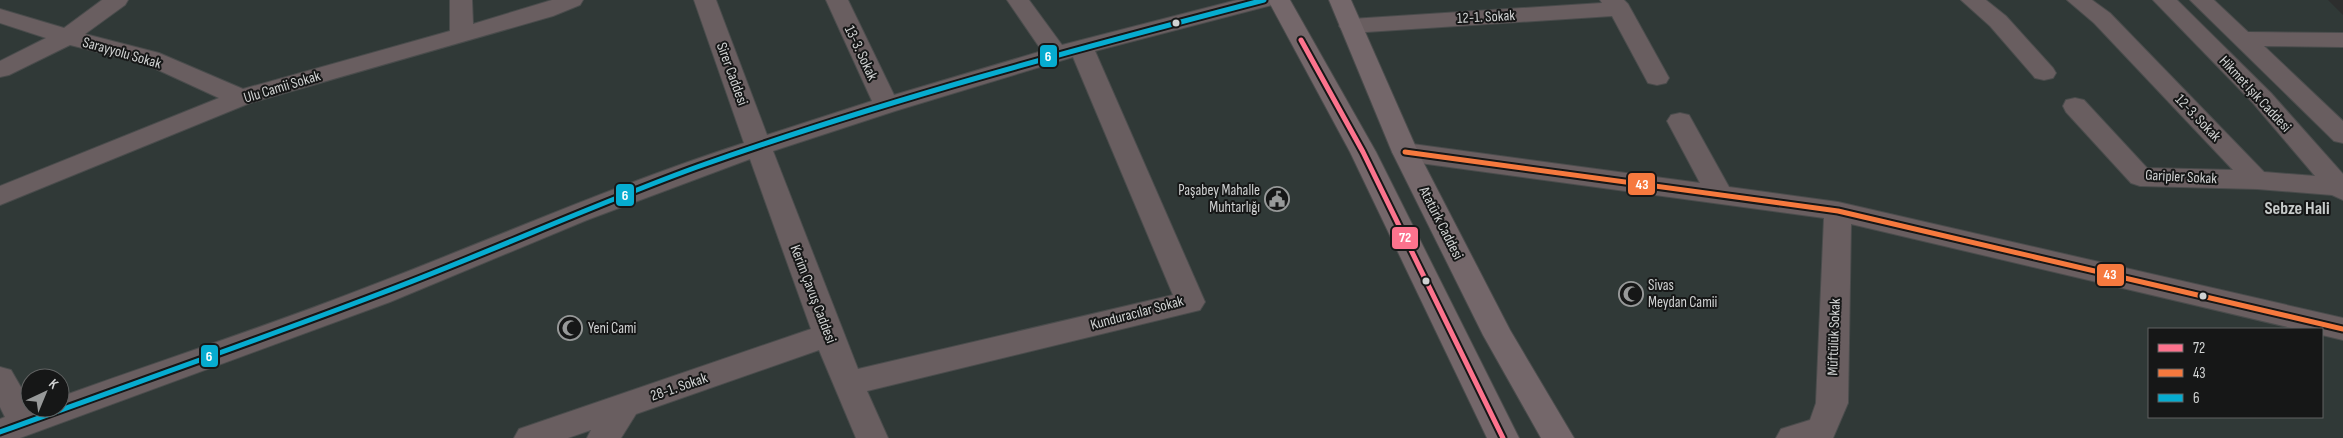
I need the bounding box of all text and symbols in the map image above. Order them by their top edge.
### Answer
street label: 12-1. Sokak [1457,6,1516,28]
unlabelled marker [1171,18,1181,28]
street label: 13-3. Sokak [840,23,882,84]
street label: Sarayyolu Sokak [80,33,164,73]
street label: Sirer Caddesi [712,40,752,108]
line badge: 6 [1039,44,1058,68]
text: 6 [1045,48,1052,65]
street label: Hikmet Işık Caddesi [2215,52,2295,136]
street label: Ulu Camii Sokak [241,66,323,108]
street label: 12-3. Sokak [2171,90,2225,146]
street label: Garipler Sokak [2145,166,2218,188]
line badge: 43 [1627,172,1656,196]
text: 43 [1636,176,1648,193]
place label: Paşabey Mahalle Muhtarlığı [1178,181,1260,217]
street label: Atatürk Caddesi [1414,182,1468,263]
line badge: 6 [615,183,635,207]
public building icon: Paşabey Mahalle Muhtarlığı [1264,186,1290,212]
text: 6 [622,187,629,204]
district label: Sebze Hali [2264,198,2330,219]
line badge: 72 [1391,226,1419,250]
text: 72 [1399,229,1411,246]
street label: Kerim Çavuş Caddesi [786,242,841,346]
line badge: 43 [2096,263,2125,287]
text: 43 [2104,266,2116,283]
unlabelled marker [1421,276,1431,286]
place label: Sivas Meydan Camii [1648,276,1718,312]
mosque icon: Sivas Meydan Camii [1618,281,1644,307]
street label: Kunduracılar Sokak [1088,291,1186,335]
unlabelled marker [2198,291,2208,301]
street label: Müftülük Sokak [1823,298,1845,376]
mosque icon: Yeni Cami [557,315,583,341]
place label: Yeni Cami [588,319,637,338]
legend [2148,328,2323,418]
text: 72 [2193,339,2205,358]
line badge: 6 [200,344,219,368]
text: 6 [206,348,213,365]
text: 43 [2193,364,2206,383]
north arrow [20,368,70,418]
street label: 28-1. Sokak [648,368,710,406]
text: K [45,375,62,393]
text: 6 [2193,389,2200,408]

